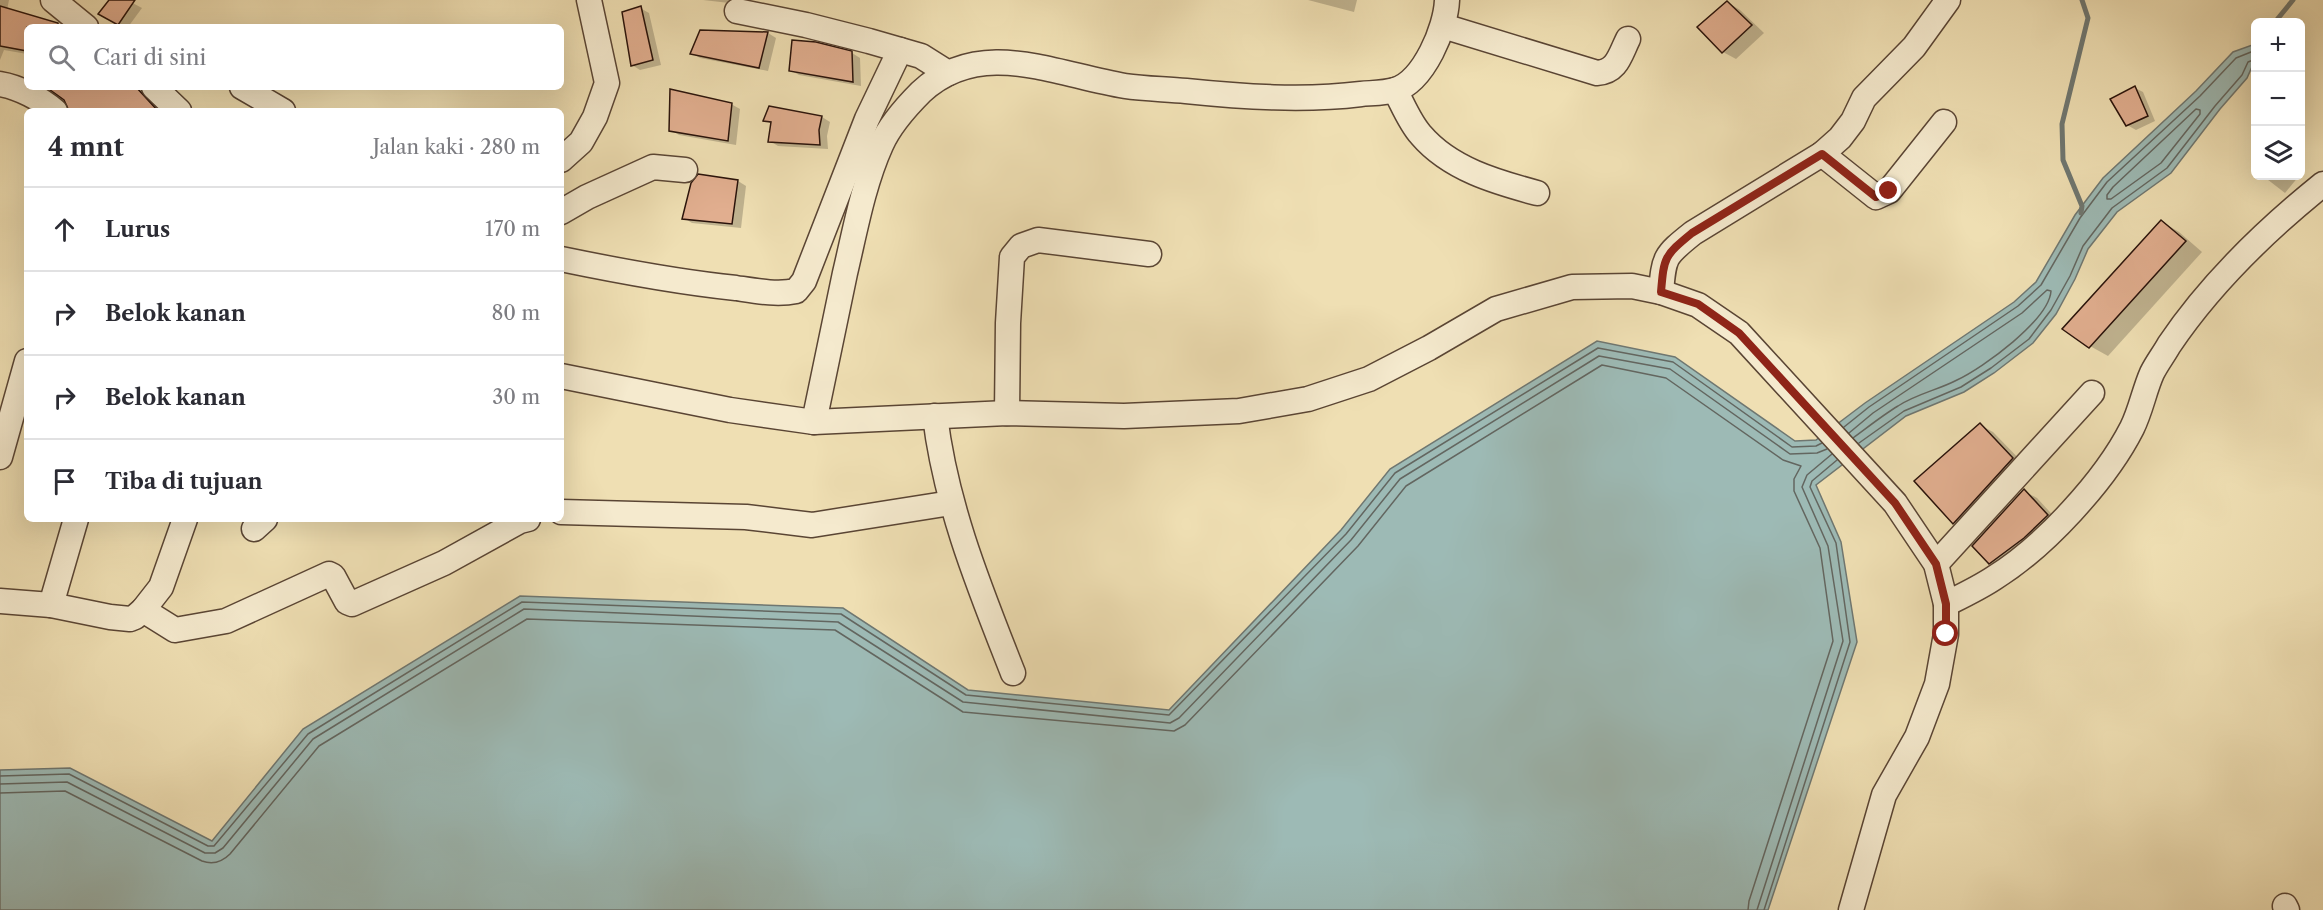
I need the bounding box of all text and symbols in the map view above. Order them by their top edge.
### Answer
map controls [2251,18,2305,180]
button: + [2251,18,2305,72]
search box [24,24,564,90]
icon: search [45,41,78,74]
text: Cari di sini [93,44,206,71]
button: − [2251,72,2305,126]
button: layers [2251,126,2305,180]
text: 4 mnt [48,131,124,163]
text: Jalan kaki · 280 m [373,135,540,159]
route end [1875,177,1901,203]
icon: ahead [48,213,81,246]
text: Lurus [105,216,170,243]
text: 170 m [485,217,540,241]
icon: right [48,297,81,330]
text: Belok kanan [105,300,246,327]
text: 80 m [492,301,540,325]
icon: right [48,381,81,414]
text: Belok kanan [105,384,246,411]
text: 30 m [492,385,540,409]
icon: arrive [48,465,81,498]
text: Tiba di tujuan [105,468,263,495]
route start [1932,620,1958,646]

